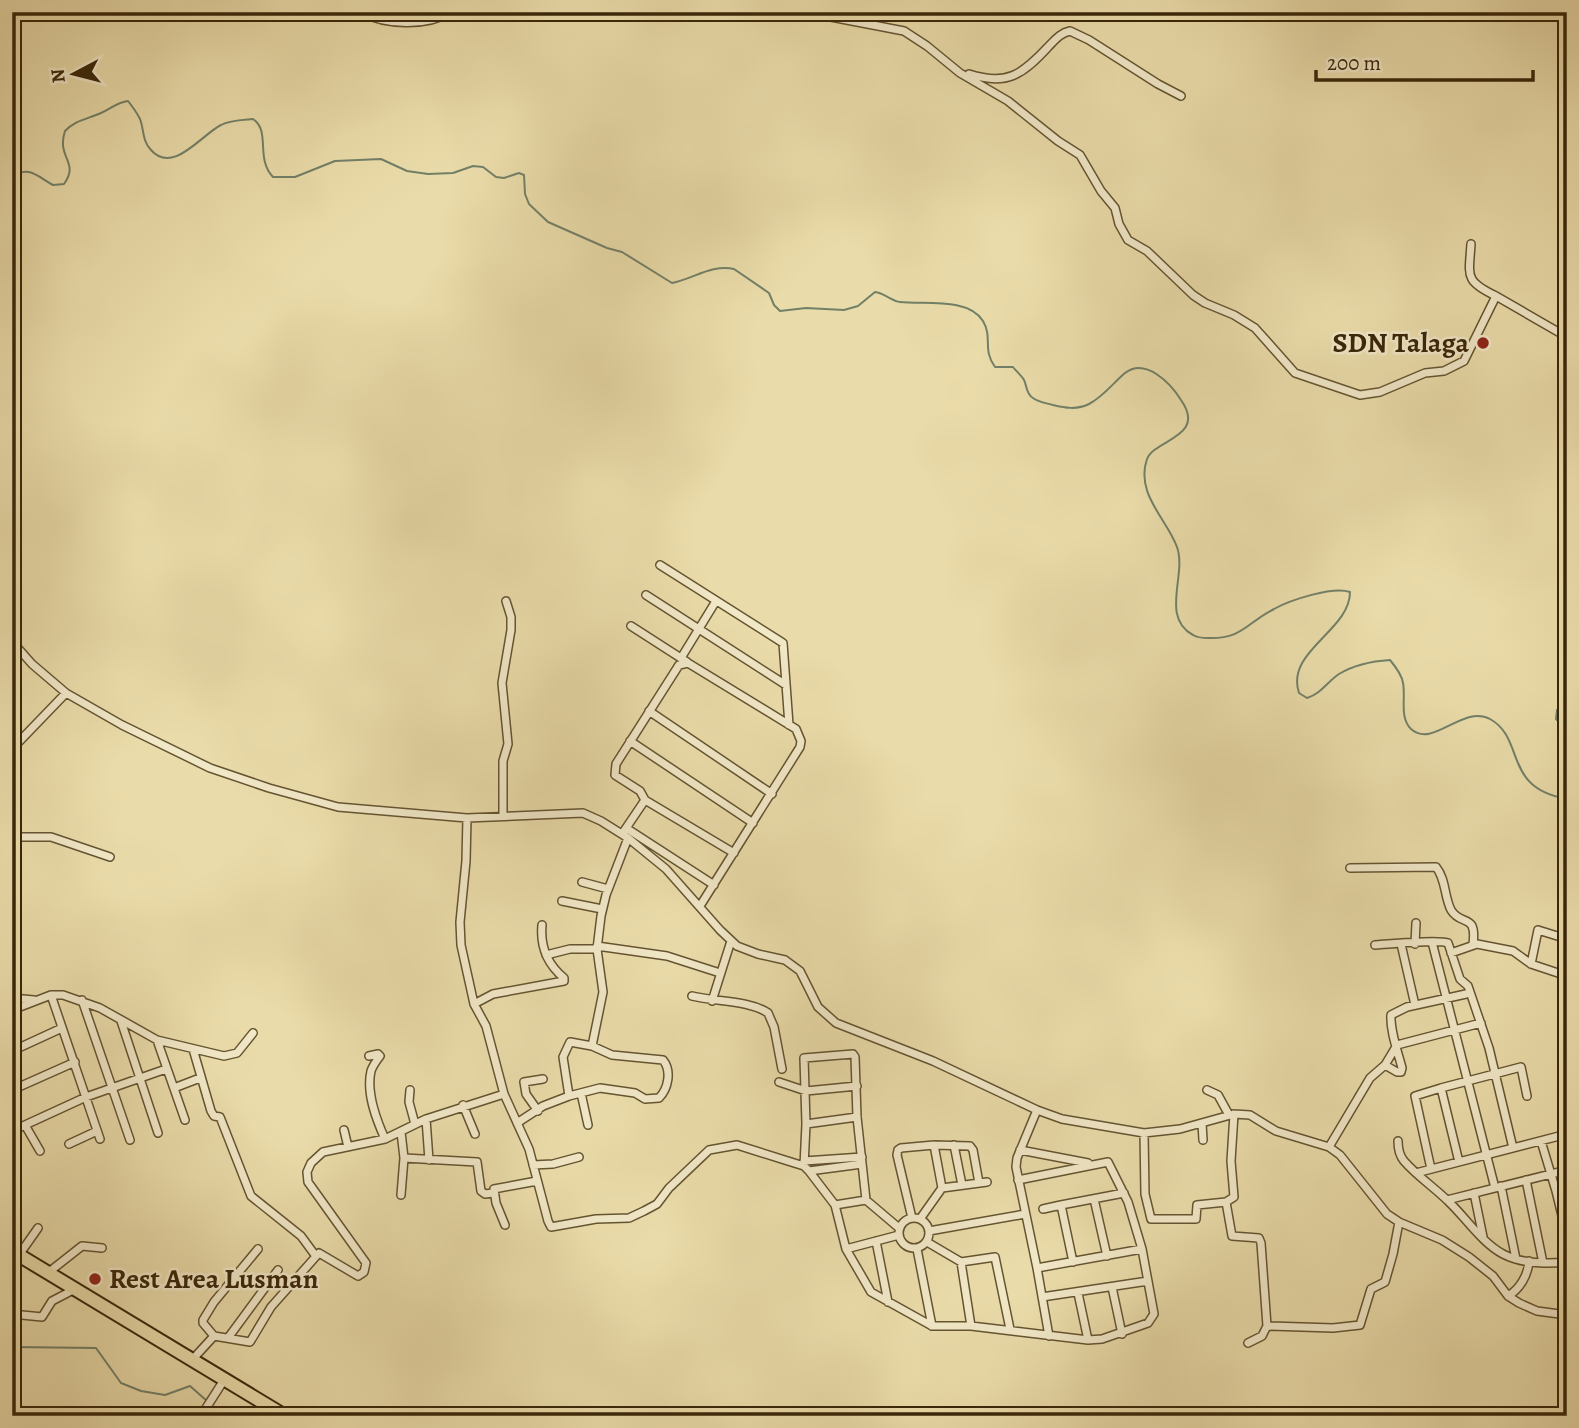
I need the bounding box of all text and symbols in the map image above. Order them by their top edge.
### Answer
north arrow [38,38,108,108]
scale bar [1316,38,1534,82]
text: 200 m [1327,49,1381,77]
text: N [44,67,72,84]
place label: SDN Talaga [1332,324,1469,362]
marker: SDN Talaga [1475,335,1491,351]
place label: Rest Area Lusman [109,1260,319,1298]
marker: Rest Area Lusman [87,1271,103,1287]

